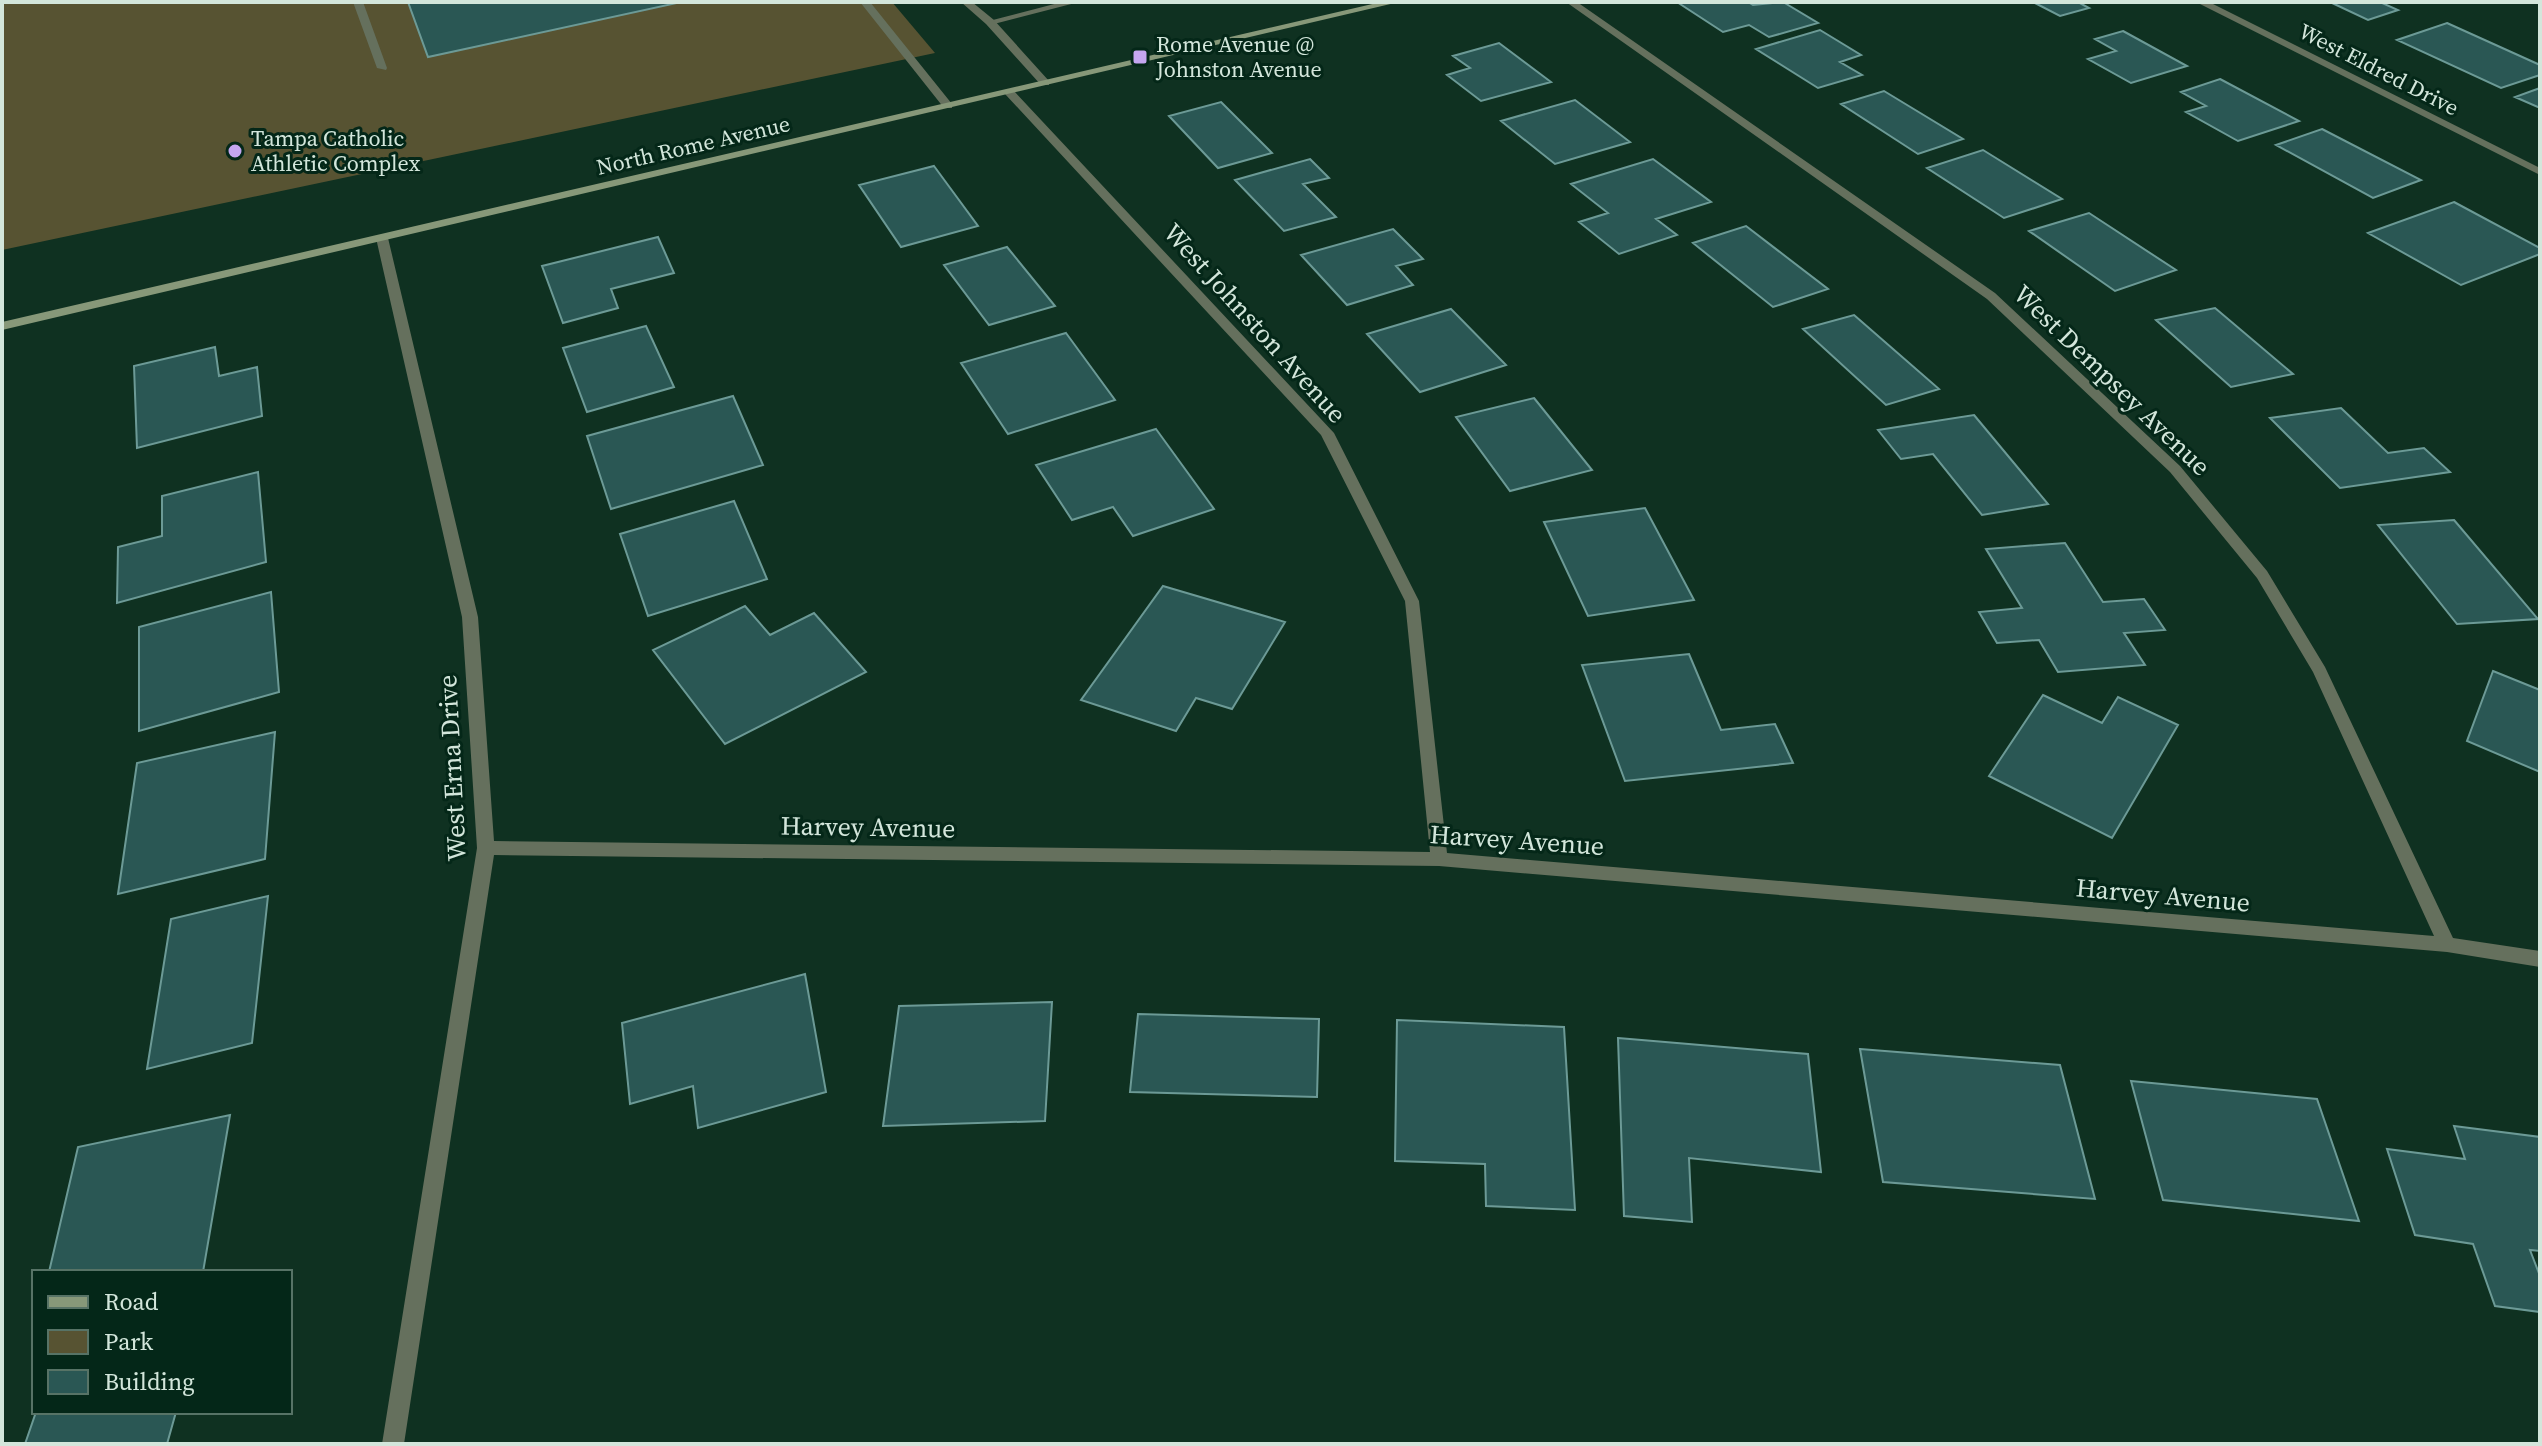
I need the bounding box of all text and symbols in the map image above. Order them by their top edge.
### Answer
street label: West Eldred Drive [2294,16,2464,122]
place label: Rome Avenue @ Johnston Avenue [1155,29,1322,84]
marker: Rome Avenue @ Johnston Avenue [1131,48,1149,66]
street label: North Rome Avenue [593,108,793,182]
place label: Tampa Catholic Athletic Complex [251,123,421,178]
marker: Tampa Catholic Athletic Complex [226,142,244,160]
street label: West Johnston Avenue [1155,215,1355,431]
street label: West Dempsey Avenue [2006,276,2218,484]
street label: West Erna Drive [429,674,475,862]
street label: Harvey Avenue [780,807,956,847]
street label: Harvey Avenue [1429,816,1605,864]
street label: Harvey Avenue [2074,869,2252,921]
legend [32,1270,292,1414]
text: Road [104,1285,159,1318]
text: Park [104,1325,154,1358]
text: Building [104,1365,195,1398]

